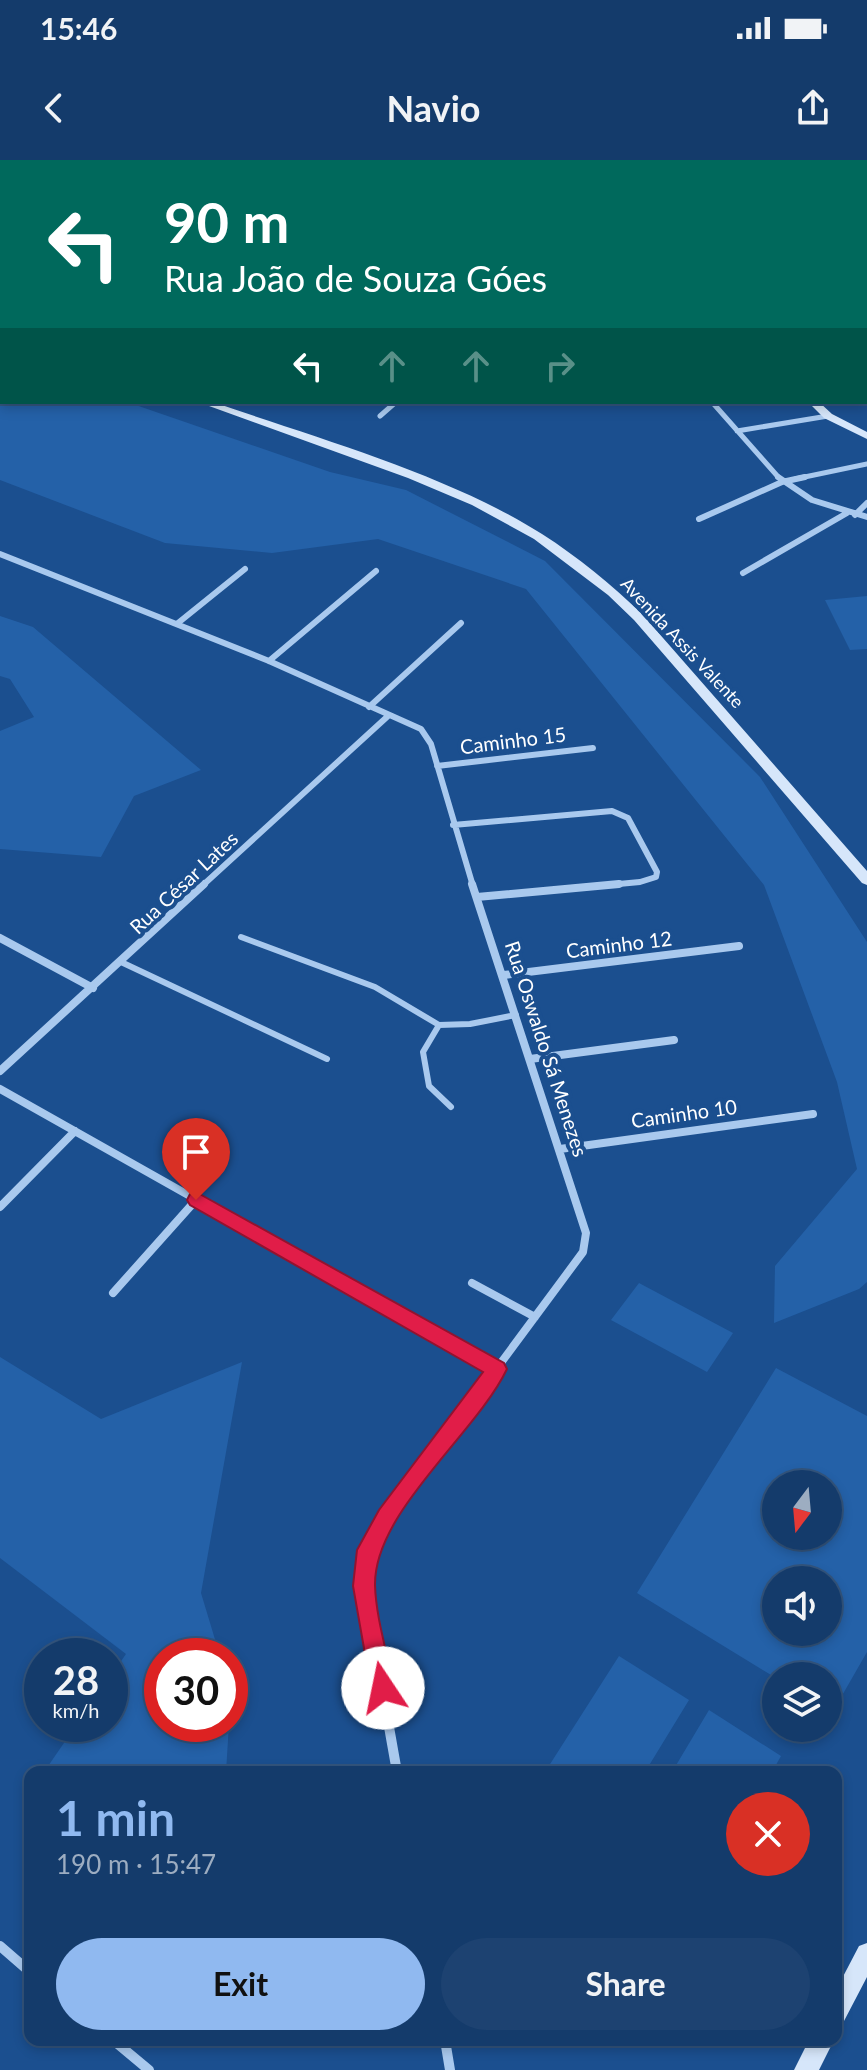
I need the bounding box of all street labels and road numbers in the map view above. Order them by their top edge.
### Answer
street label: Avenida Assis Valente [616,572,749,712]
street label: Caminho 15 [459,722,567,758]
street label: Rua César Lates [124,826,242,938]
street label: Caminho 12 [565,926,673,962]
street label: Rua Oswaldo Sá Menezes [501,938,593,1159]
street label: Caminho 10 [629,1094,738,1132]

